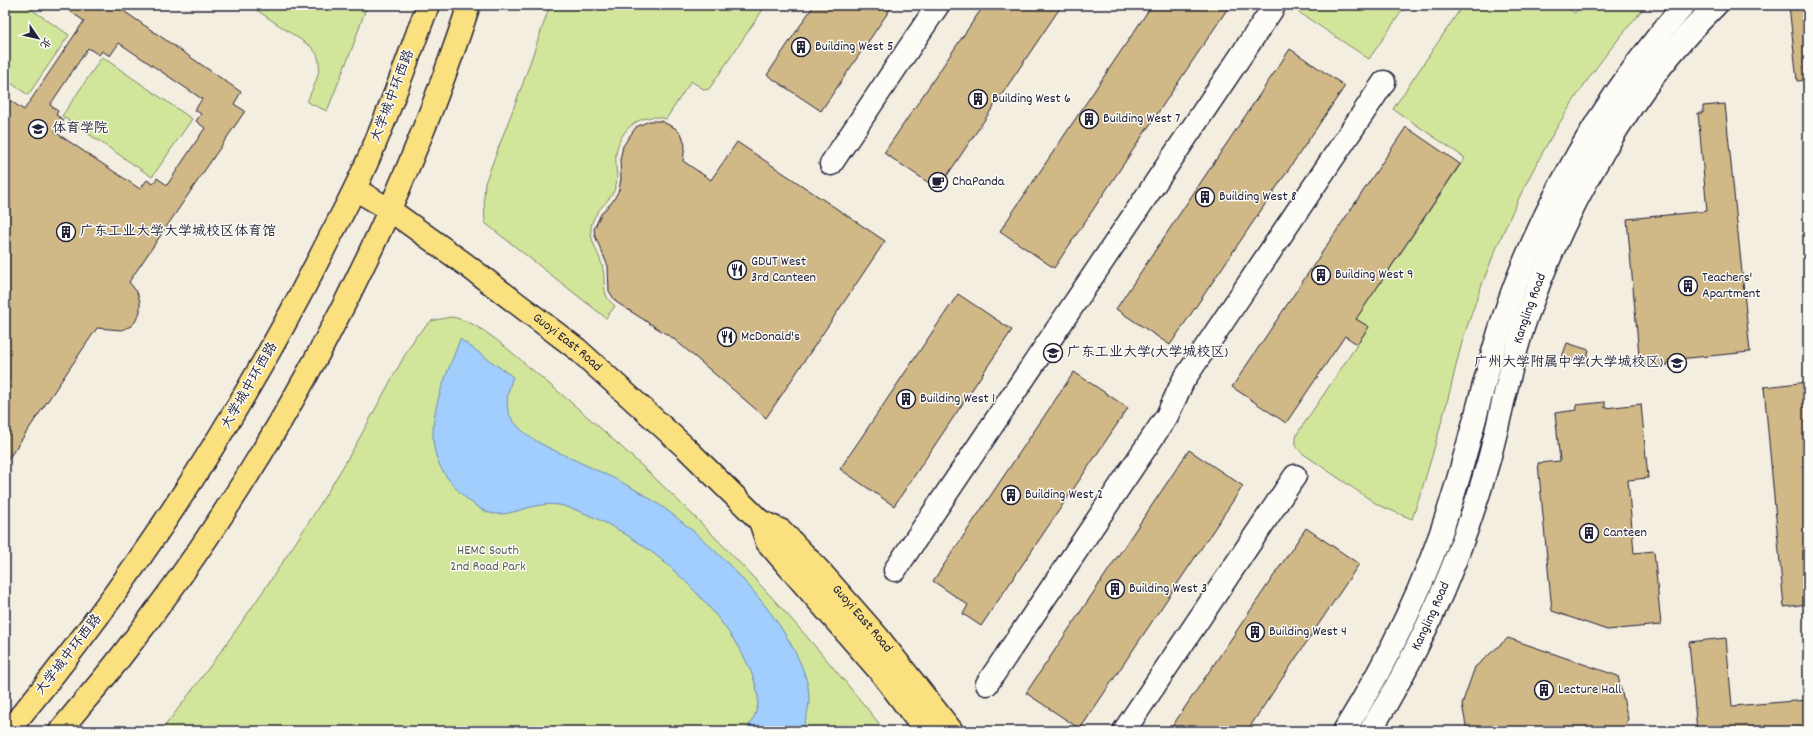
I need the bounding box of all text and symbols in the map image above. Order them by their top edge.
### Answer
north arrow [18,18,58,58]
text: 北 [35,33,54,52]
building icon: Building West 5 [790,36,812,58]
place label: Building West 5 [815,37,893,57]
street label: 大学城中环西路 [366,47,420,145]
building icon: Building West 6 [967,88,989,110]
place label: Building West 6 [992,89,1071,109]
building icon: Building West 7 [1078,108,1100,130]
place label: Building West 7 [1103,109,1180,129]
school or university icon: 体育学院 [27,118,49,140]
place label: 体育学院 [52,119,108,139]
cafe icon: ChaPanda [927,171,949,193]
place label: ChaPanda [952,172,1005,192]
building icon: Building West 8 [1194,186,1216,208]
place label: Building West 8 [1219,187,1297,207]
building icon: 广东工业大学大学城校区体育馆 [55,221,77,243]
place label: 广东工业大学大学城校区体育馆 [80,222,276,242]
place label: GDUT West 3rd Canteen [751,252,816,288]
restaurant icon: GDUT West 3rd Canteen [726,259,748,281]
building icon: Building West 9 [1310,264,1332,286]
place label: Building West 9 [1335,265,1413,285]
place label: Teachers' Apartment [1702,268,1760,304]
street label: Kangling Road [1508,270,1552,346]
building icon: Teachers' Apartment [1677,275,1699,297]
street label: Guoyi East Road [528,308,606,377]
restaurant icon: McDonald's [716,326,738,348]
place label: McDonald's [741,327,800,347]
street label: 大学城中环西路 [217,339,283,433]
school or university icon: 广东工业大学(大学城校区) [1042,342,1064,364]
place label: 广东工业大学(大学城校区) [1067,343,1228,363]
school or university icon: 广州大学附属中学(大学城校区) [1666,352,1688,374]
place label: 广州大学附属中学(大学城校区) [1474,353,1663,373]
building icon: Building West 1 [895,388,917,410]
place label: Building West 1 [920,389,995,409]
building icon: Building West 2 [1000,484,1022,506]
place label: Building West 2 [1025,485,1103,505]
building icon: Canteen [1578,522,1600,544]
place label: Canteen [1603,523,1647,543]
park label: HEMC South 2nd Road Park [450,541,526,577]
building icon: Building West 3 [1104,578,1126,600]
place label: Building West 3 [1129,579,1207,599]
street label: Kangling Road [1407,579,1455,654]
street label: Guoyi East Road [827,581,897,657]
street label: 大学城中环西路 [31,610,107,700]
building icon: Building West 4 [1244,621,1266,643]
place label: Building West 4 [1269,622,1347,642]
building icon: Lecture Hall [1533,679,1555,701]
place label: Lecture Hall [1558,680,1622,700]

